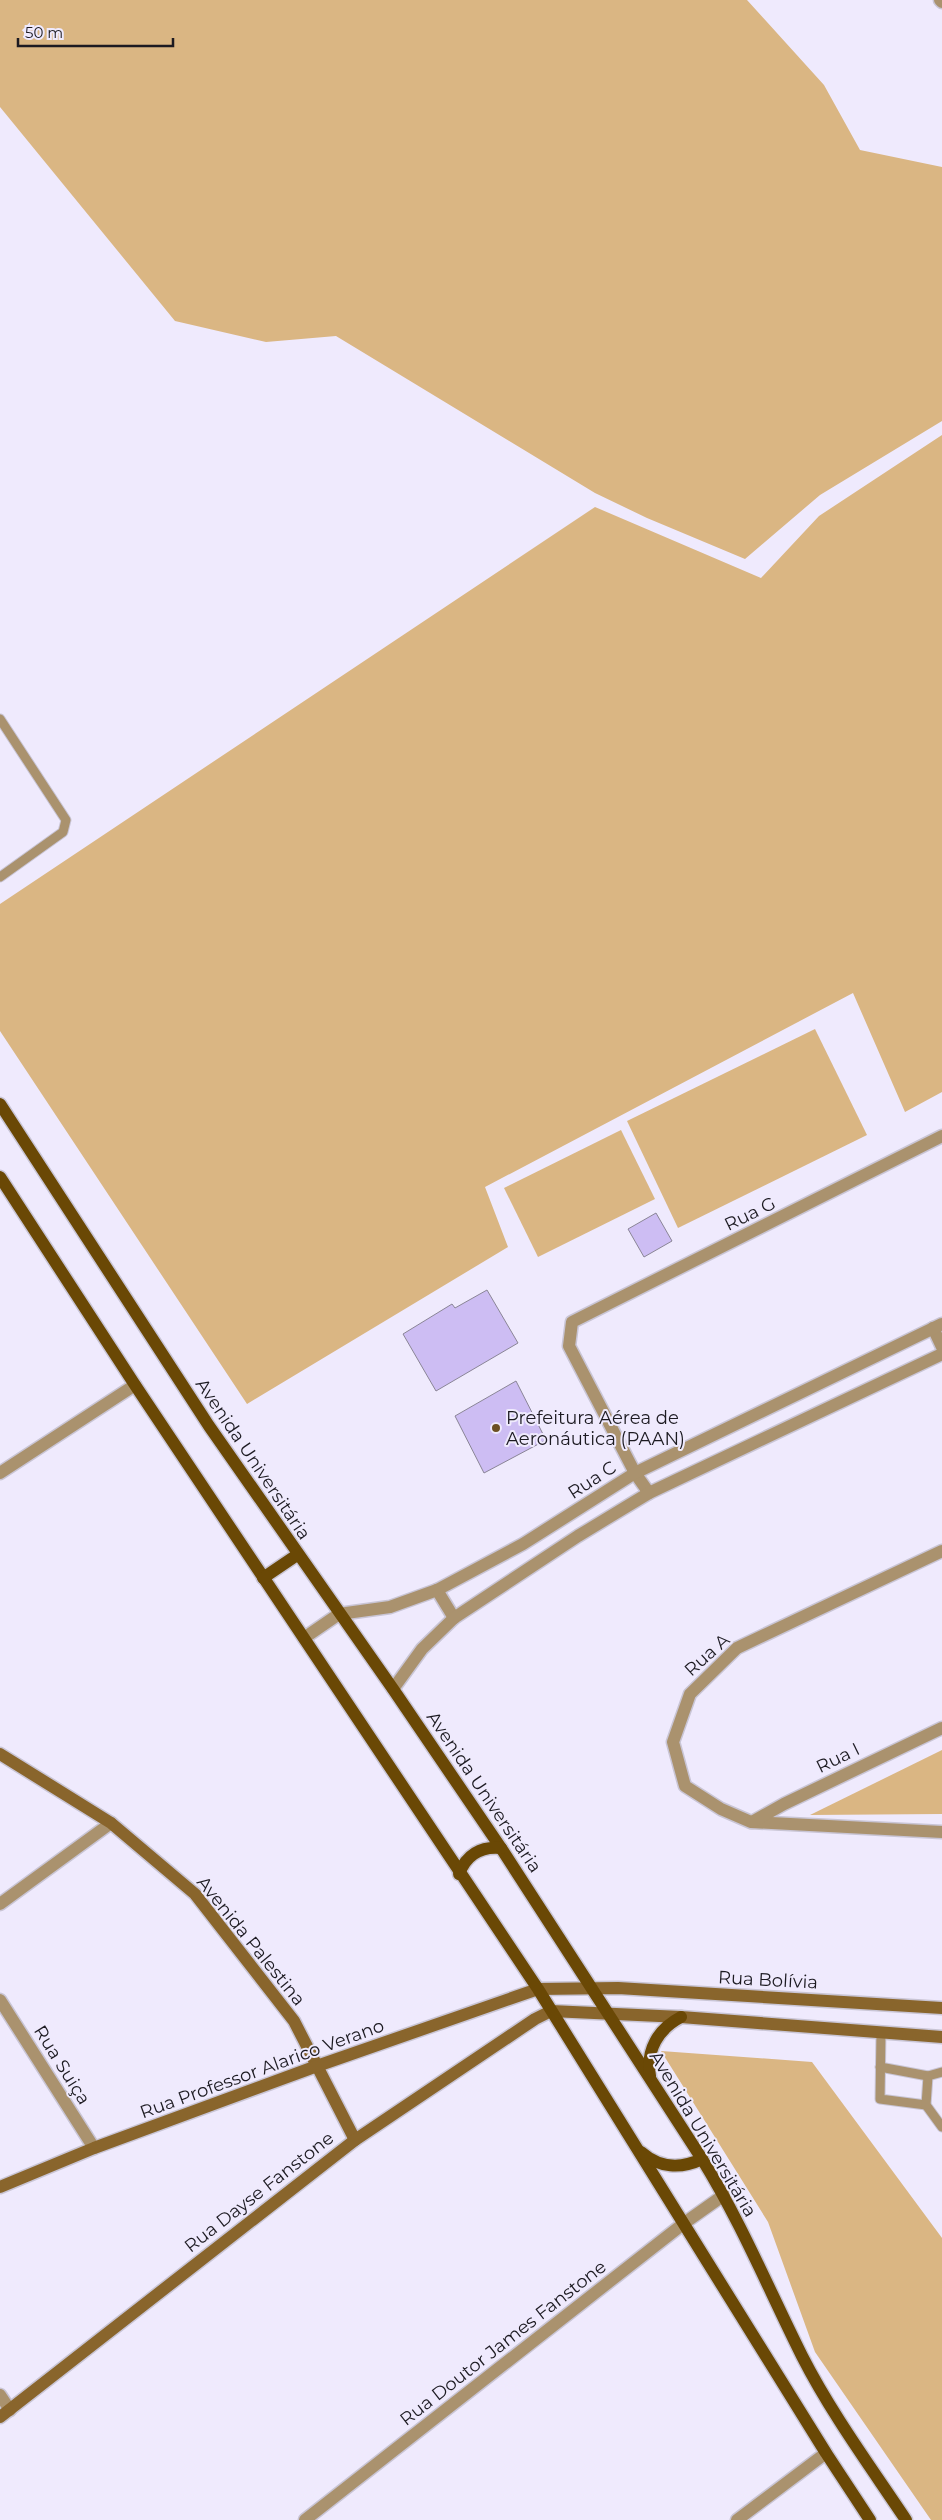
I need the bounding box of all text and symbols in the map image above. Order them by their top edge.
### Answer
scale bar [18,15,172,47]
text: 50 m [25,23,63,42]
street label: Rua G [721,1192,779,1236]
street label: Avenida Universitária [191,1374,315,1544]
place label: Prefeitura Aérea de Aeronáutica (PAAN) [506,1407,685,1450]
marker: Prefeitura Aérea de Aeronáutica (PAAN) [490,1422,502,1434]
street label: Rua C [564,1456,620,1504]
street label: Rua A [680,1629,734,1681]
street label: Avenida Universitária [422,1707,546,1877]
street label: Rua I [813,1738,863,1778]
street label: Avenida Palestina [192,1872,310,2010]
street label: Rua Bolívia [717,1966,819,1994]
street label: Rua Professor Alarico Verano [137,2015,387,2123]
street label: Rua Suiça [29,2021,95,2109]
street label: Avenida Universitária [645,2047,761,2221]
street label: Rua Dayse Fanstone [180,2127,338,2257]
street label: Rua Doutor James Fanstone [395,2255,611,2430]

